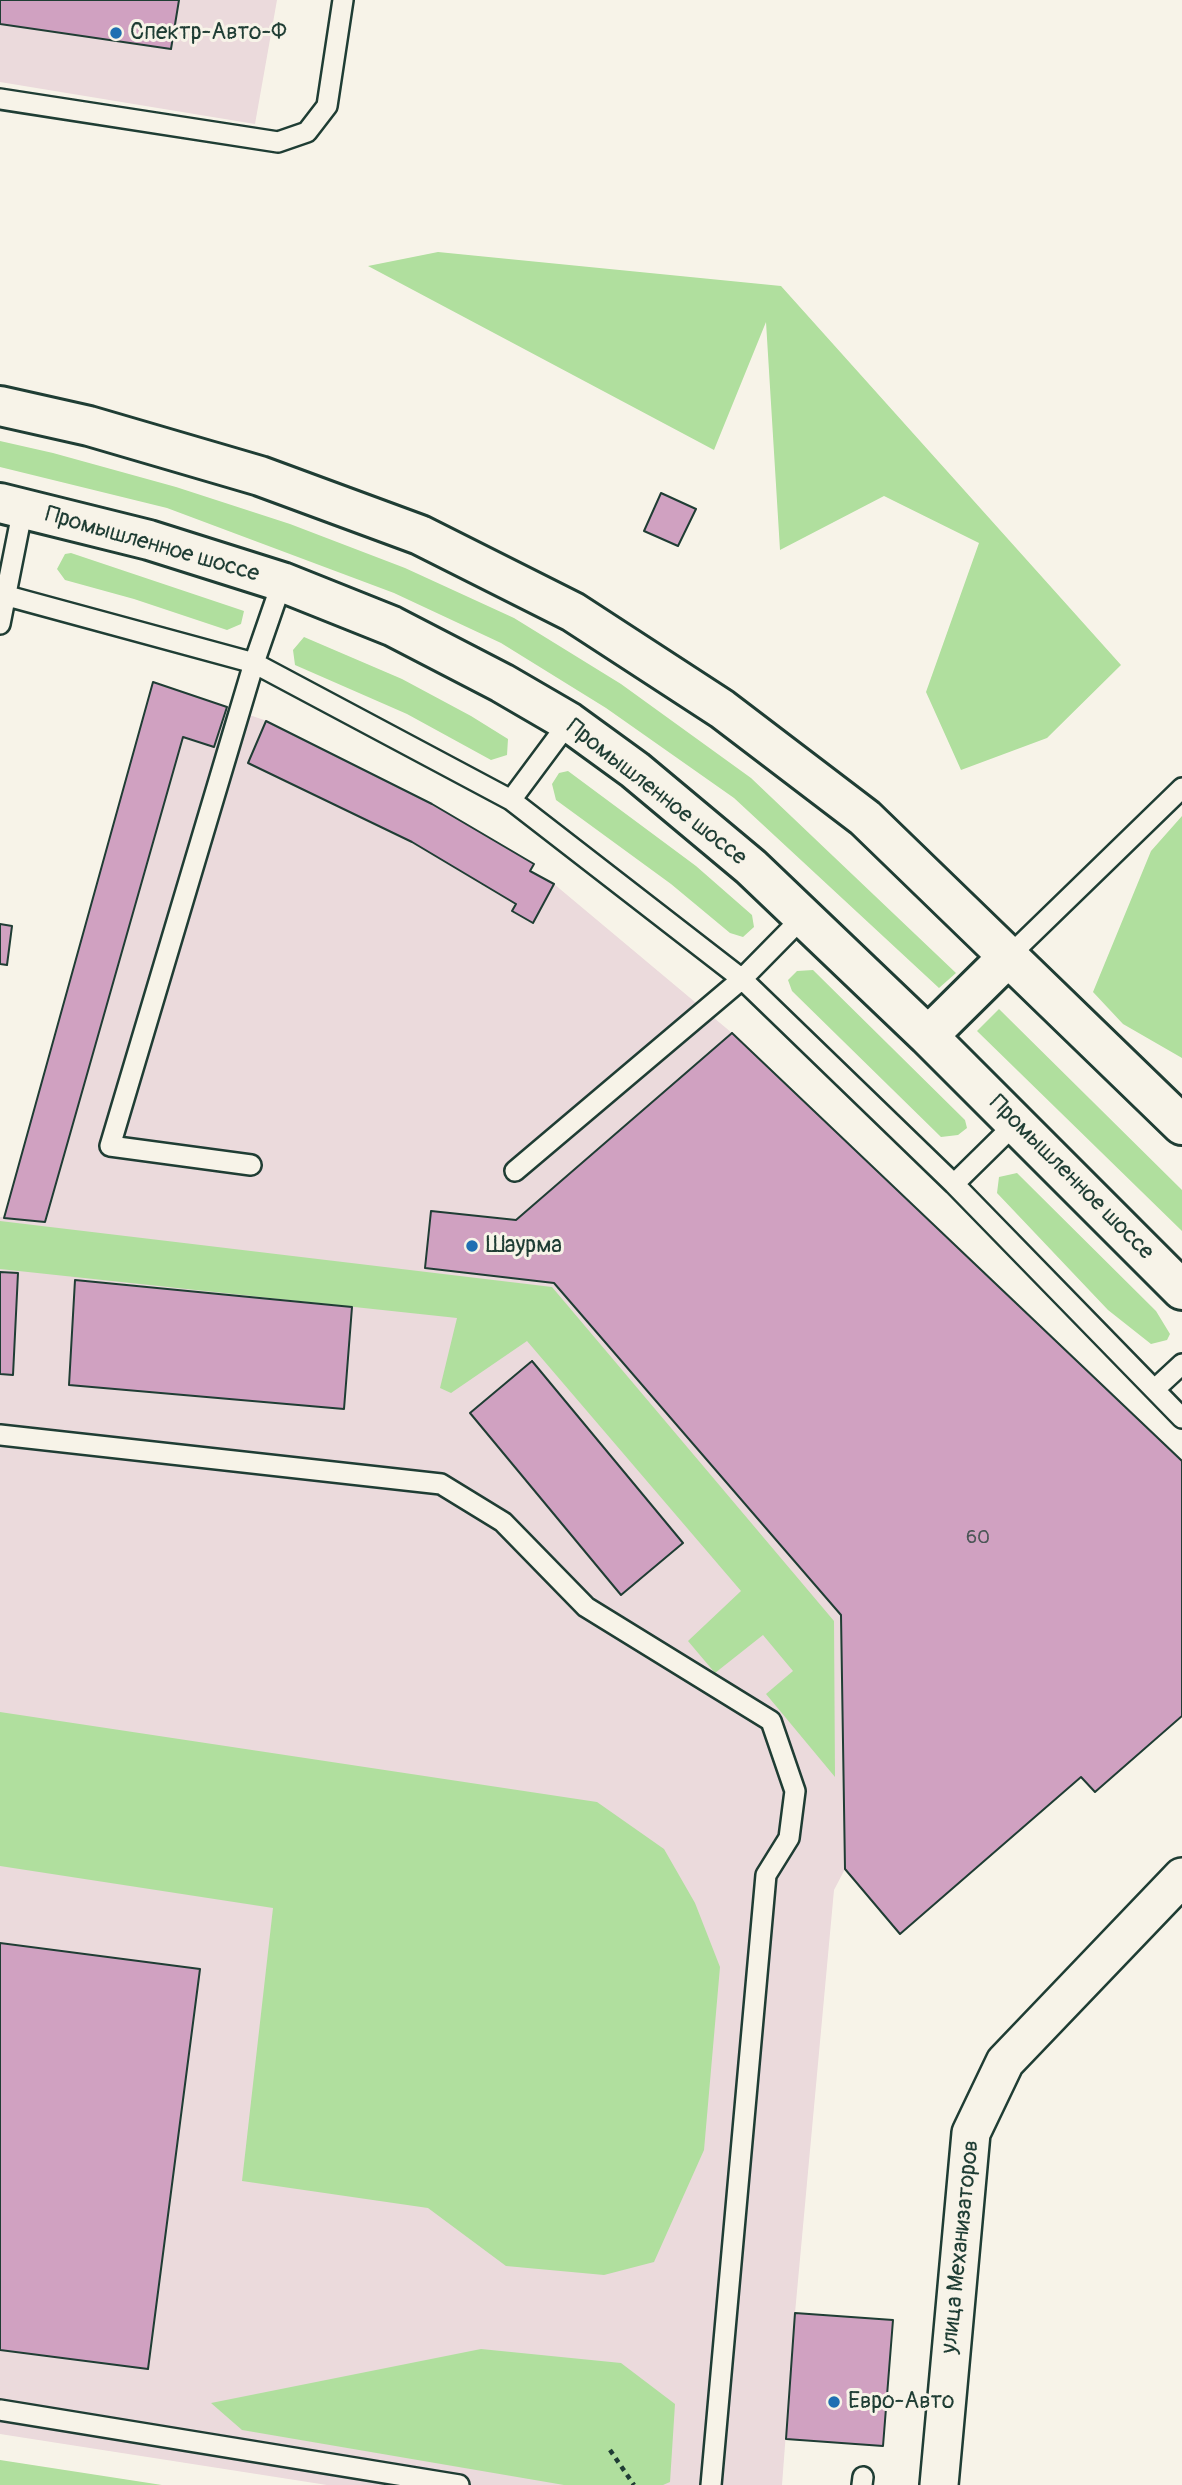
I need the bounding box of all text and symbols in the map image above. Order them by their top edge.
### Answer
place label: Спектр-Авто-Ф [130,19,287,47]
marker: Спектр-Авто-Ф [108,25,124,41]
street label: Промышленное шоссе [42,501,262,589]
street label: Промышленное шоссе [560,714,752,872]
street label: Промышленное шоссе [983,1090,1159,1266]
place label: Шаурма [486,1232,562,1260]
marker: Шаурма [464,1238,480,1254]
house number: 60 [966,1527,990,1549]
street label: улица Механизаторов [936,2139,986,2355]
place label: Евро-Авто [848,2388,954,2416]
marker: Евро-Авто [826,2394,842,2410]

